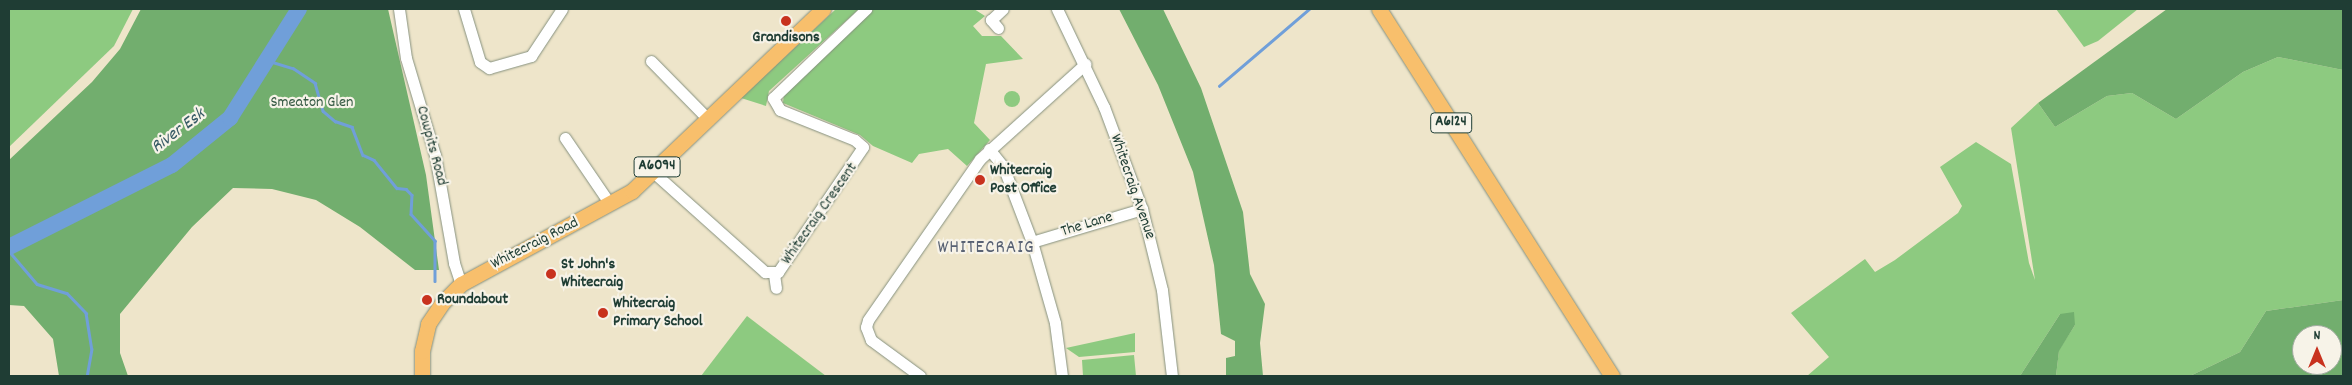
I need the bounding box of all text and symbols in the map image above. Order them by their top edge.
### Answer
marker: Grandisons [780,15,792,27]
place label: Grandisons [752,28,820,48]
park label: Smeaton Glen [271,93,353,113]
street label: Cowpits Road [411,104,451,188]
water label: River Esk [148,105,210,159]
road number: A6124 [1430,110,1472,136]
street label: Whitecraig Avenue [1105,132,1159,242]
road number: A6094 [633,154,681,180]
street label: Whitecraig Crescent [778,159,862,269]
place label: Whitecraig Post Office [990,161,1057,199]
marker: Whitecraig Post Office [974,174,986,186]
street label: The Lane [1059,208,1115,242]
street label: Whitecraig Road [488,214,582,274]
district label: WHITECRAIG [936,238,1036,260]
place label: St John's Whitecraig [561,255,623,293]
marker: St John's Whitecraig [545,268,557,280]
place label: Roundabout [437,290,508,310]
marker: Roundabout [421,294,433,306]
place label: Whitecraig Primary School [613,294,703,332]
marker: Whitecraig Primary School [597,307,609,319]
north arrow [2292,325,2342,375]
text: N [2314,326,2320,346]

